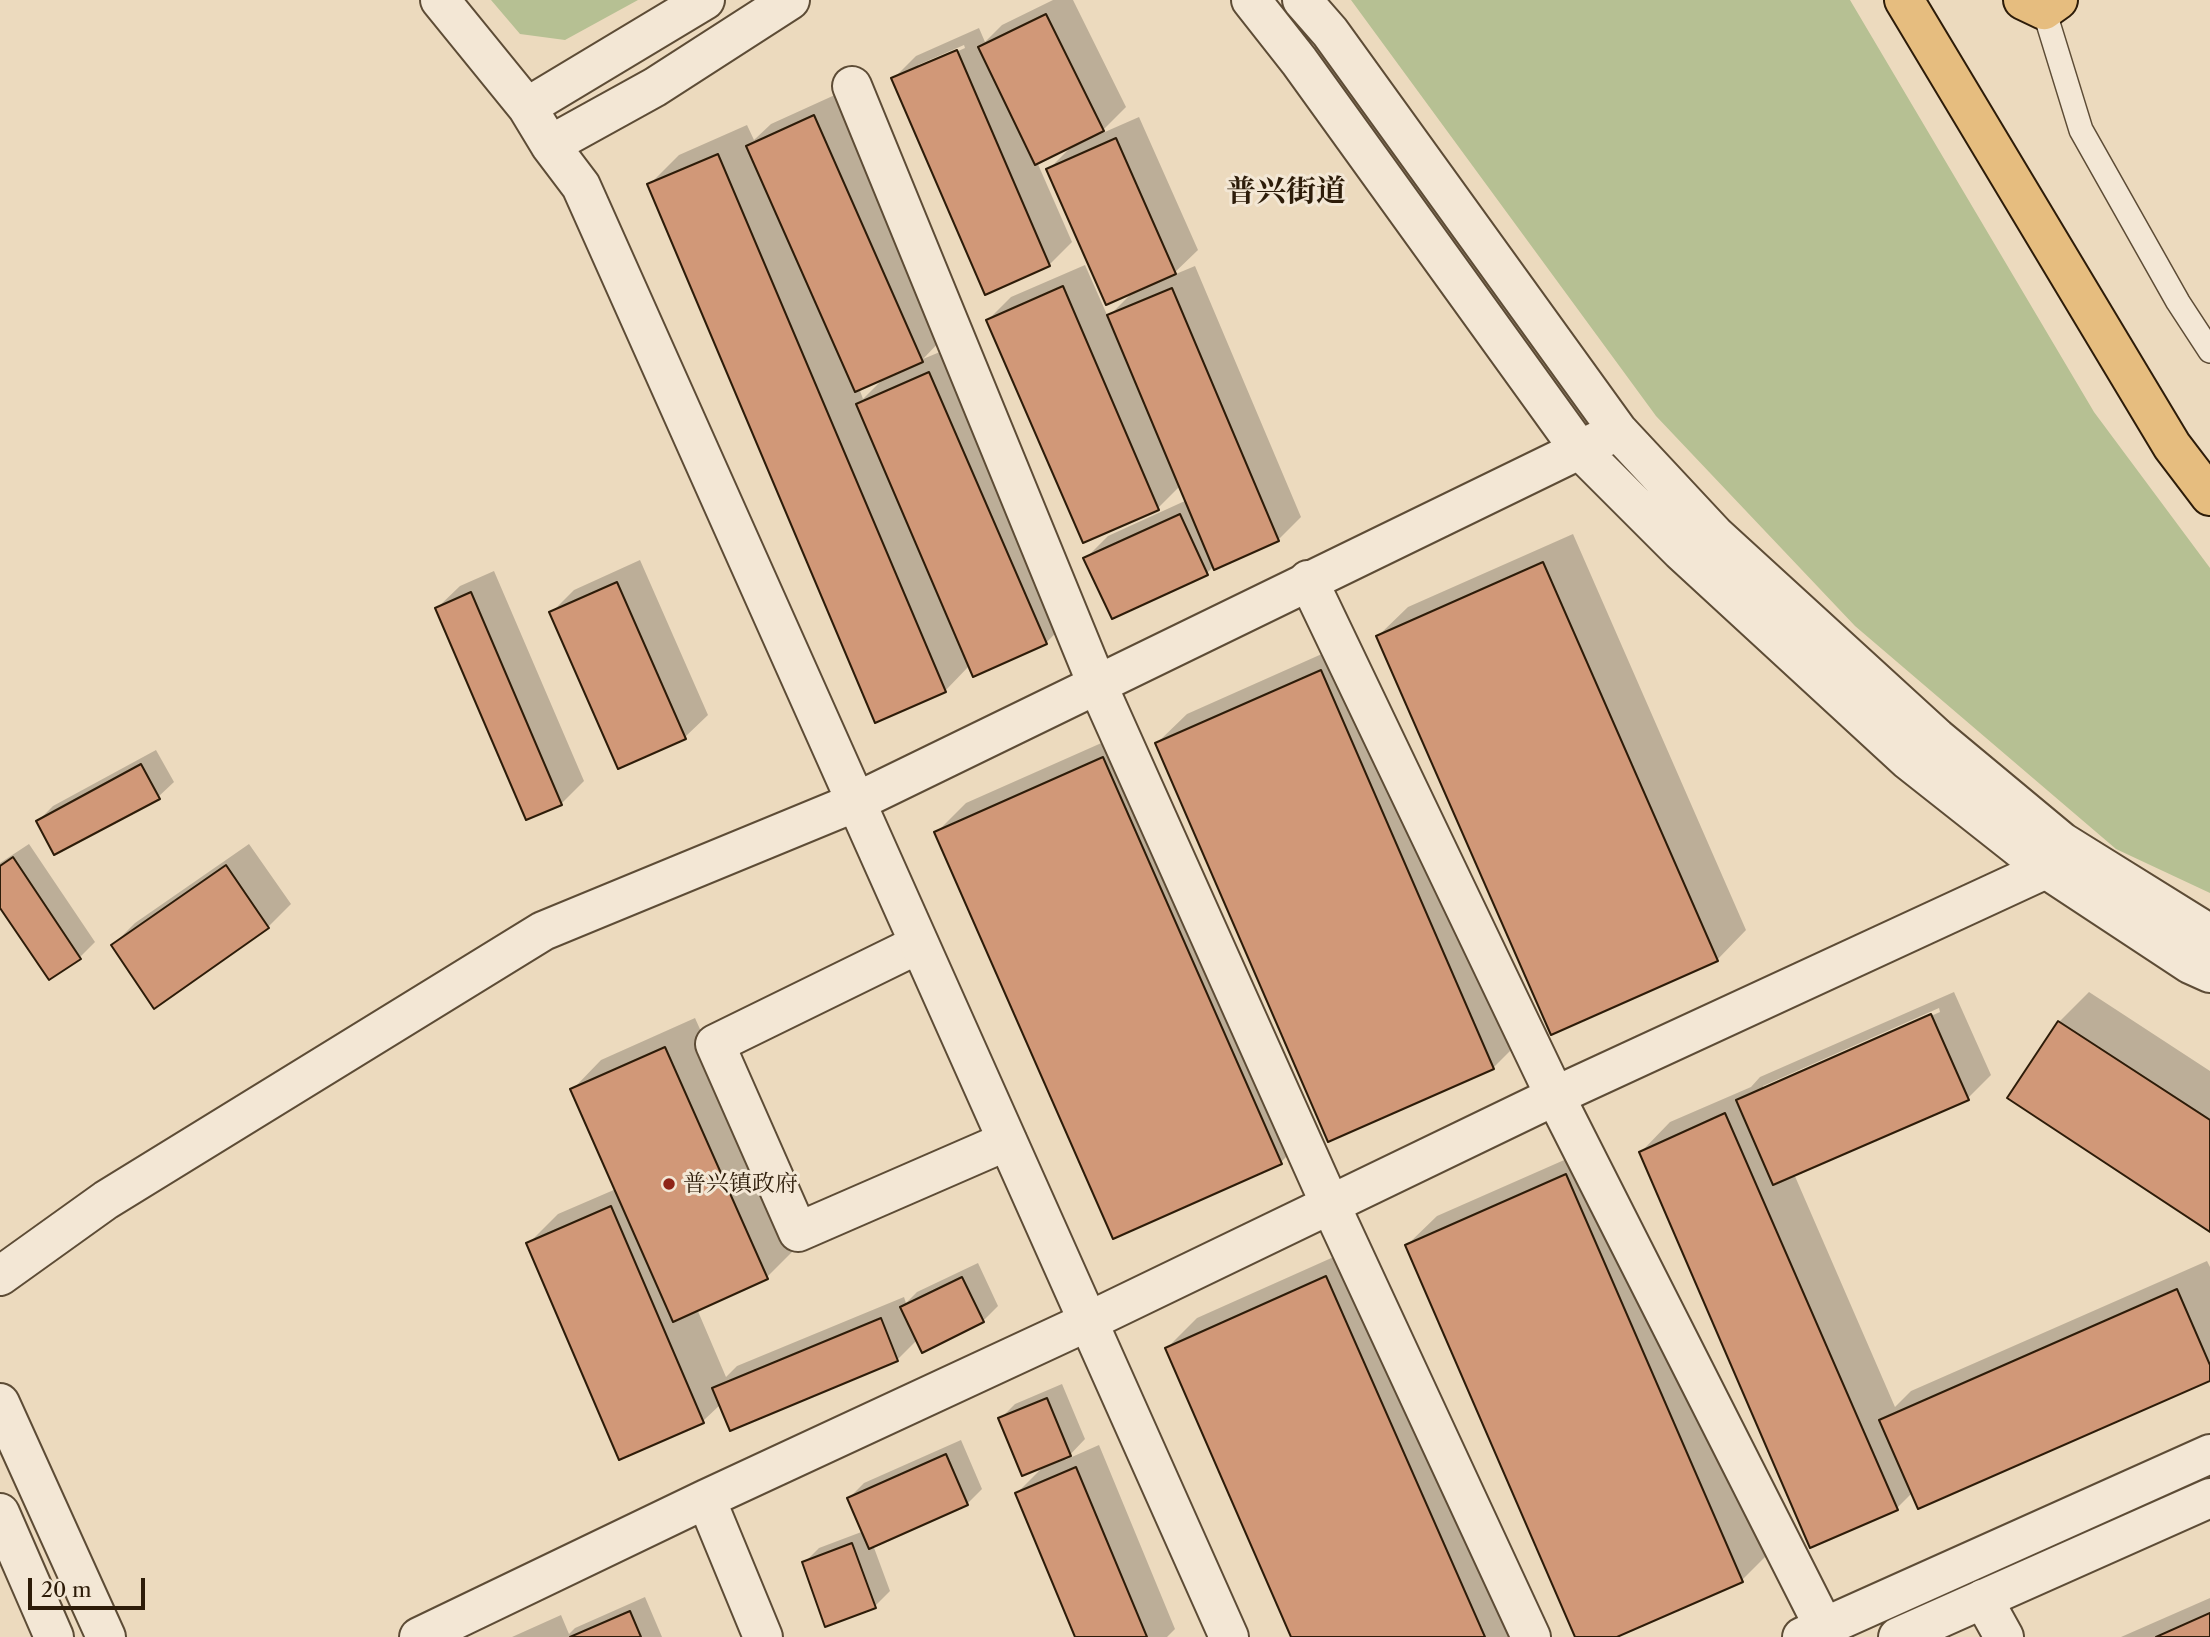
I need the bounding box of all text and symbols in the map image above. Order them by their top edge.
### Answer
district label: 普兴街道 [1226,174,1346,210]
place label: 普兴镇政府 [683,1170,798,1198]
marker: 普兴镇政府 [661,1176,677,1192]
scale bar [32,1564,149,1608]
text: 20 m [41,1577,92,1602]

